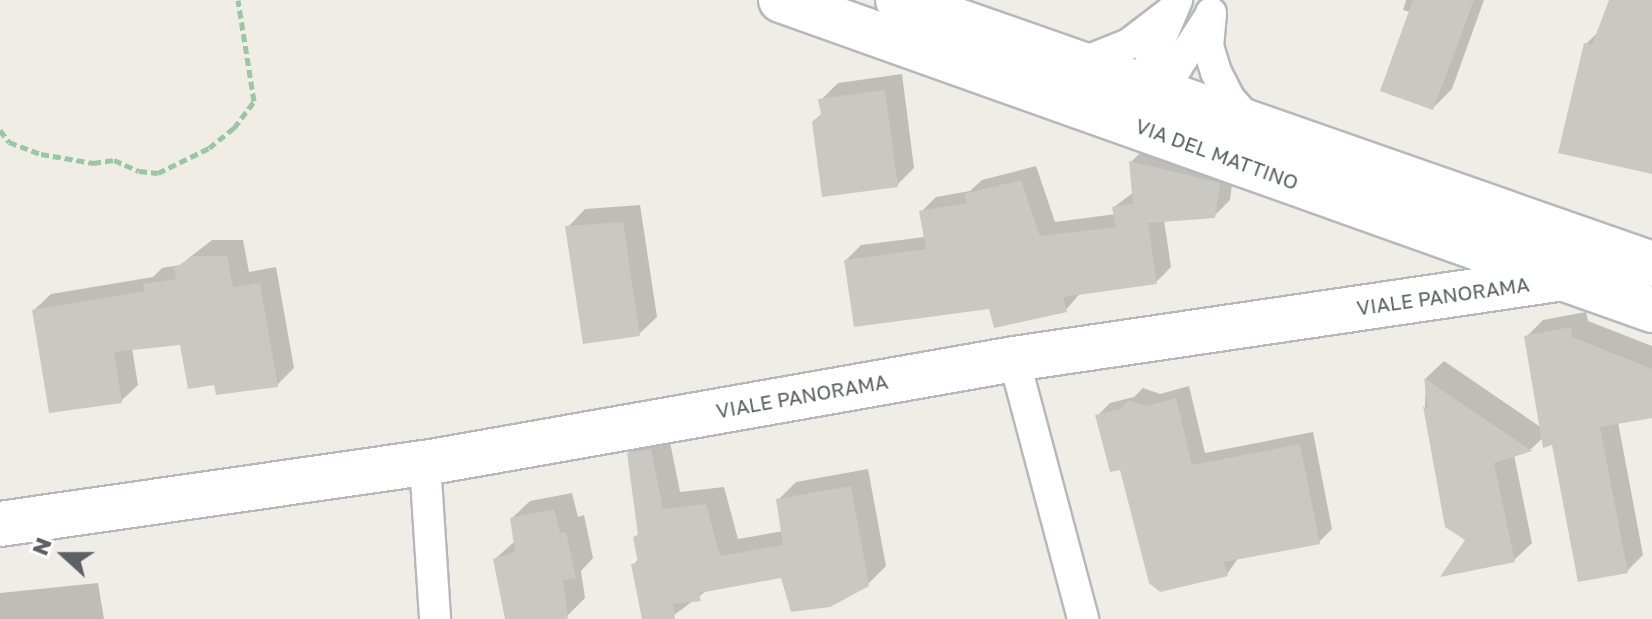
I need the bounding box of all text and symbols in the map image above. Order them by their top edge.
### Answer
street label: VIA DEL MATTINO [1132,113,1302,195]
street label: VIALE PANORAMA [1355,272,1531,320]
street label: VIALE PANORAMA [714,369,890,423]
north arrow [24,515,104,595]
text: N [26,534,57,559]

